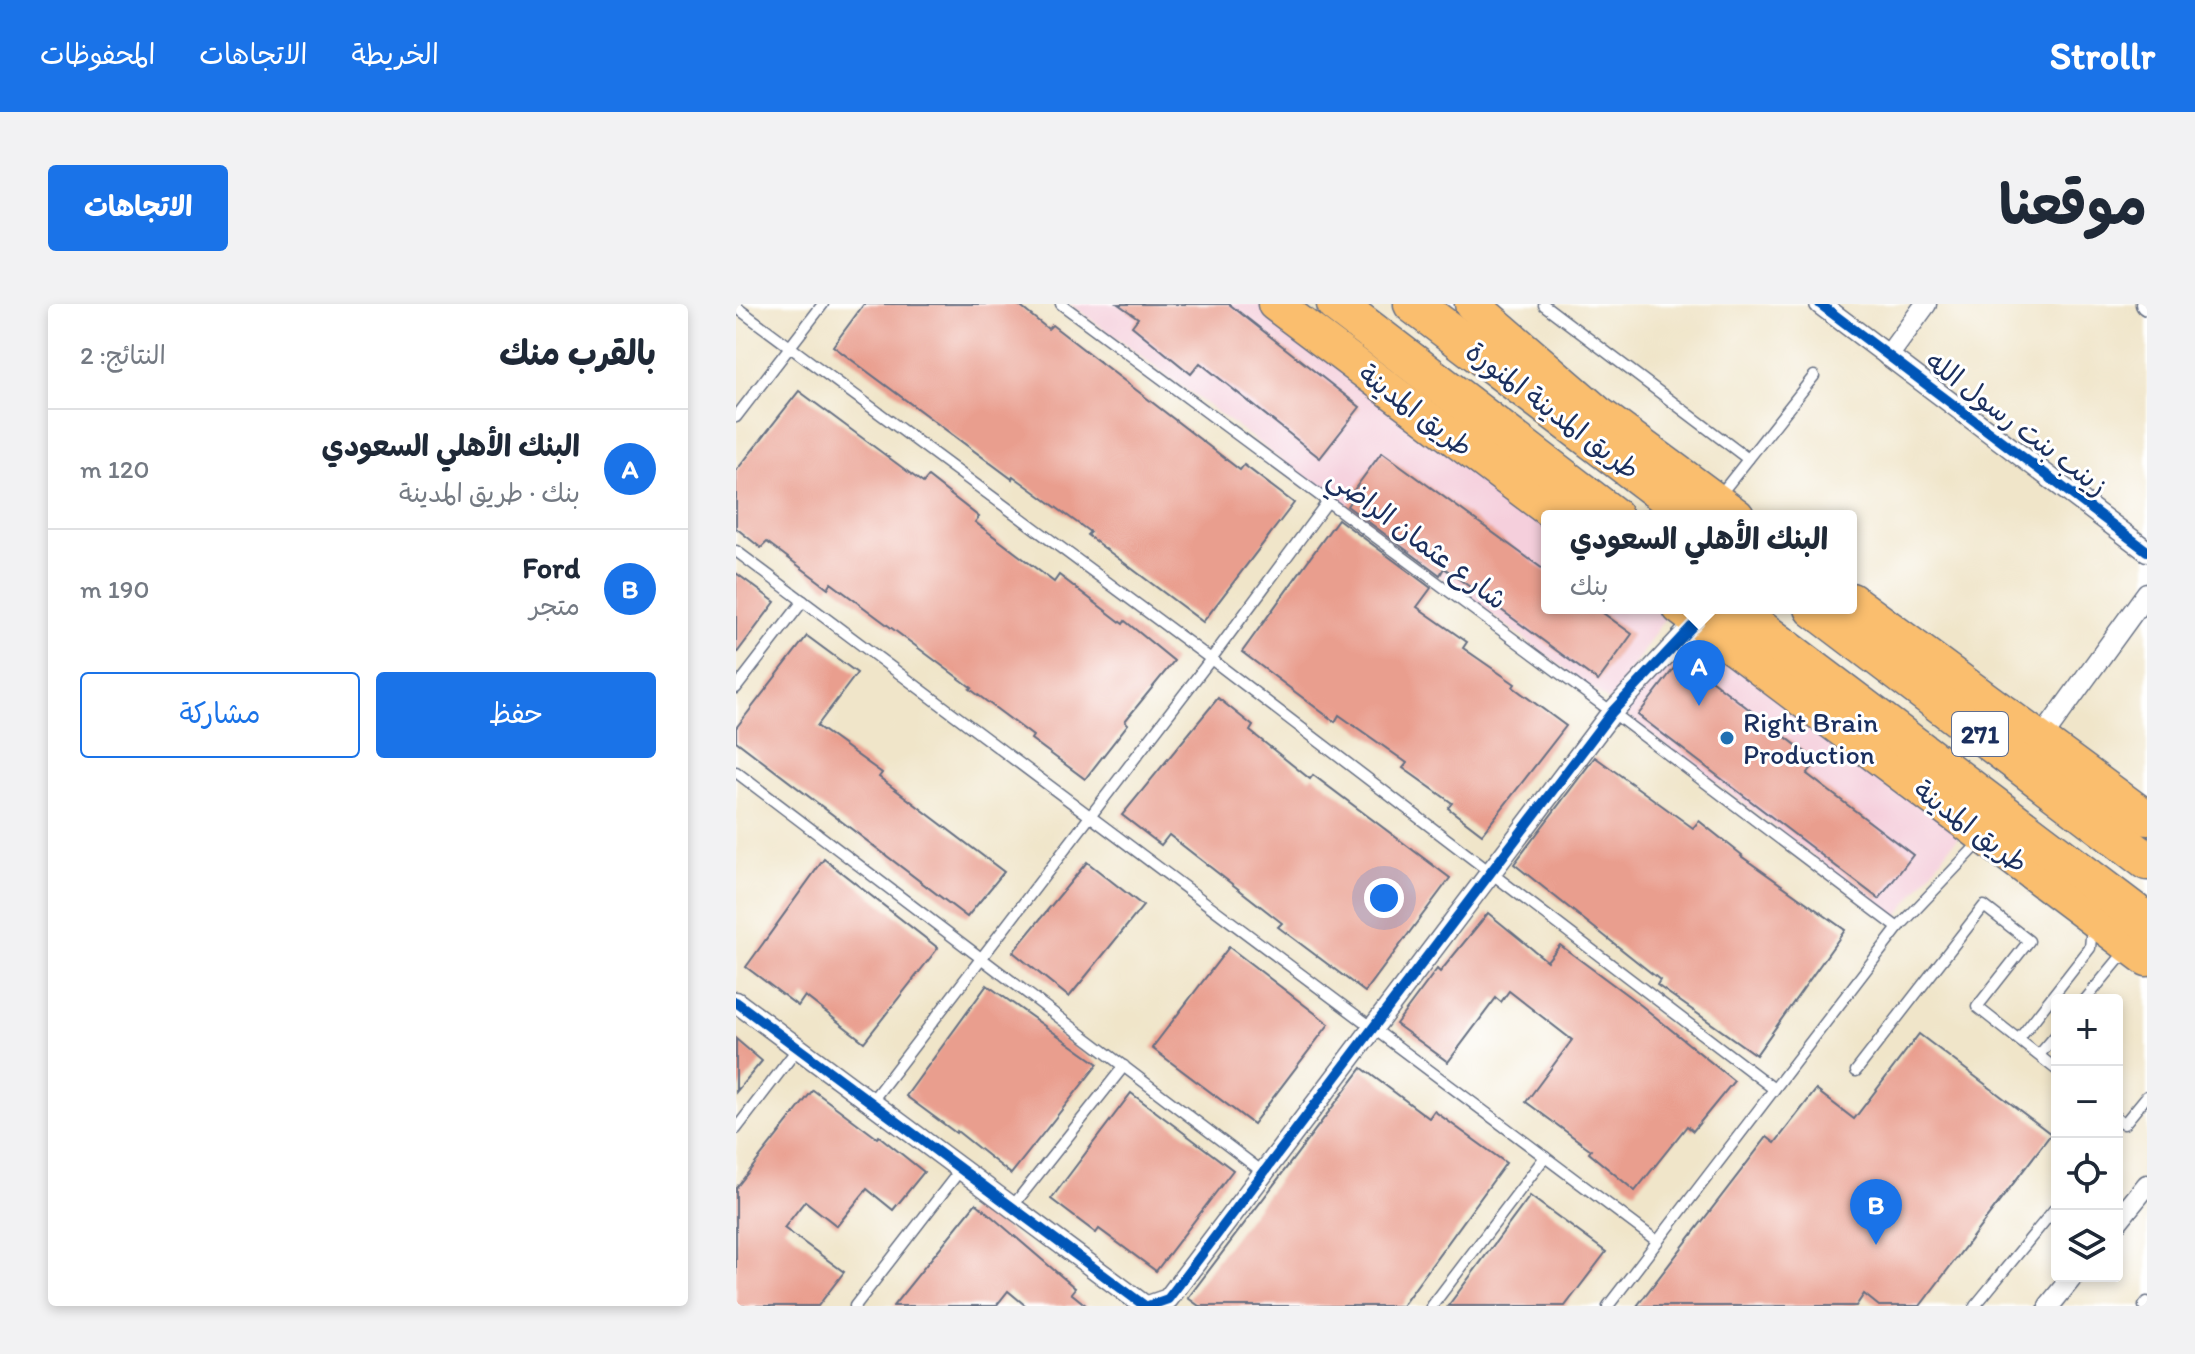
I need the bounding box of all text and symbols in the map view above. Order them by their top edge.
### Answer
text: Strollr [2050,33,2155,79]
text: المحفوظات [40,37,155,71]
text: الاتجاهات [199,37,307,71]
text: الخريطة [351,37,439,71]
button: الاتجاهات [48,165,228,251]
text: موقعنا [1999,171,2147,238]
text: بالقرب منك [499,333,656,374]
street label: طريق المدينة المنورة [1458,334,1646,488]
text: النتائج: 2 [80,339,166,371]
street label: زينب بنت رسول الله [1919,343,2115,503]
street label: طريق المدينة [1352,356,1480,464]
text: البنك الأهلي السعودي [322,427,580,464]
text: 120 m [80,453,150,485]
text: A [622,453,638,485]
street label: شارع عثمان الراضي [1317,460,1514,623]
text: بنك · طريق المدينة [399,477,580,509]
popup [1541,510,1857,614]
text: البنك الأهلي السعودي [1570,520,1828,557]
text: Ford [522,549,580,586]
text: بنك [1570,570,1608,602]
text: 190 m [80,573,149,605]
text: B [622,573,638,605]
text: متجر [529,590,580,622]
pin: A [1673,640,1725,706]
button: مشاركة [80,672,360,758]
button: حفظ [376,672,656,758]
place label: Right Brain Production [1743,705,1878,771]
road number: 271 [1952,712,2008,756]
marker: Right Brain Production [1718,729,1736,747]
street label: طريق المدينة [1907,772,2035,880]
your location [1364,878,1404,918]
map controls [2051,994,2123,1282]
button: + [2051,994,2123,1066]
button: − [2051,1066,2123,1138]
button: locate [2051,1138,2123,1210]
pin: B [1850,1179,1902,1245]
button: layers [2051,1210,2123,1282]

